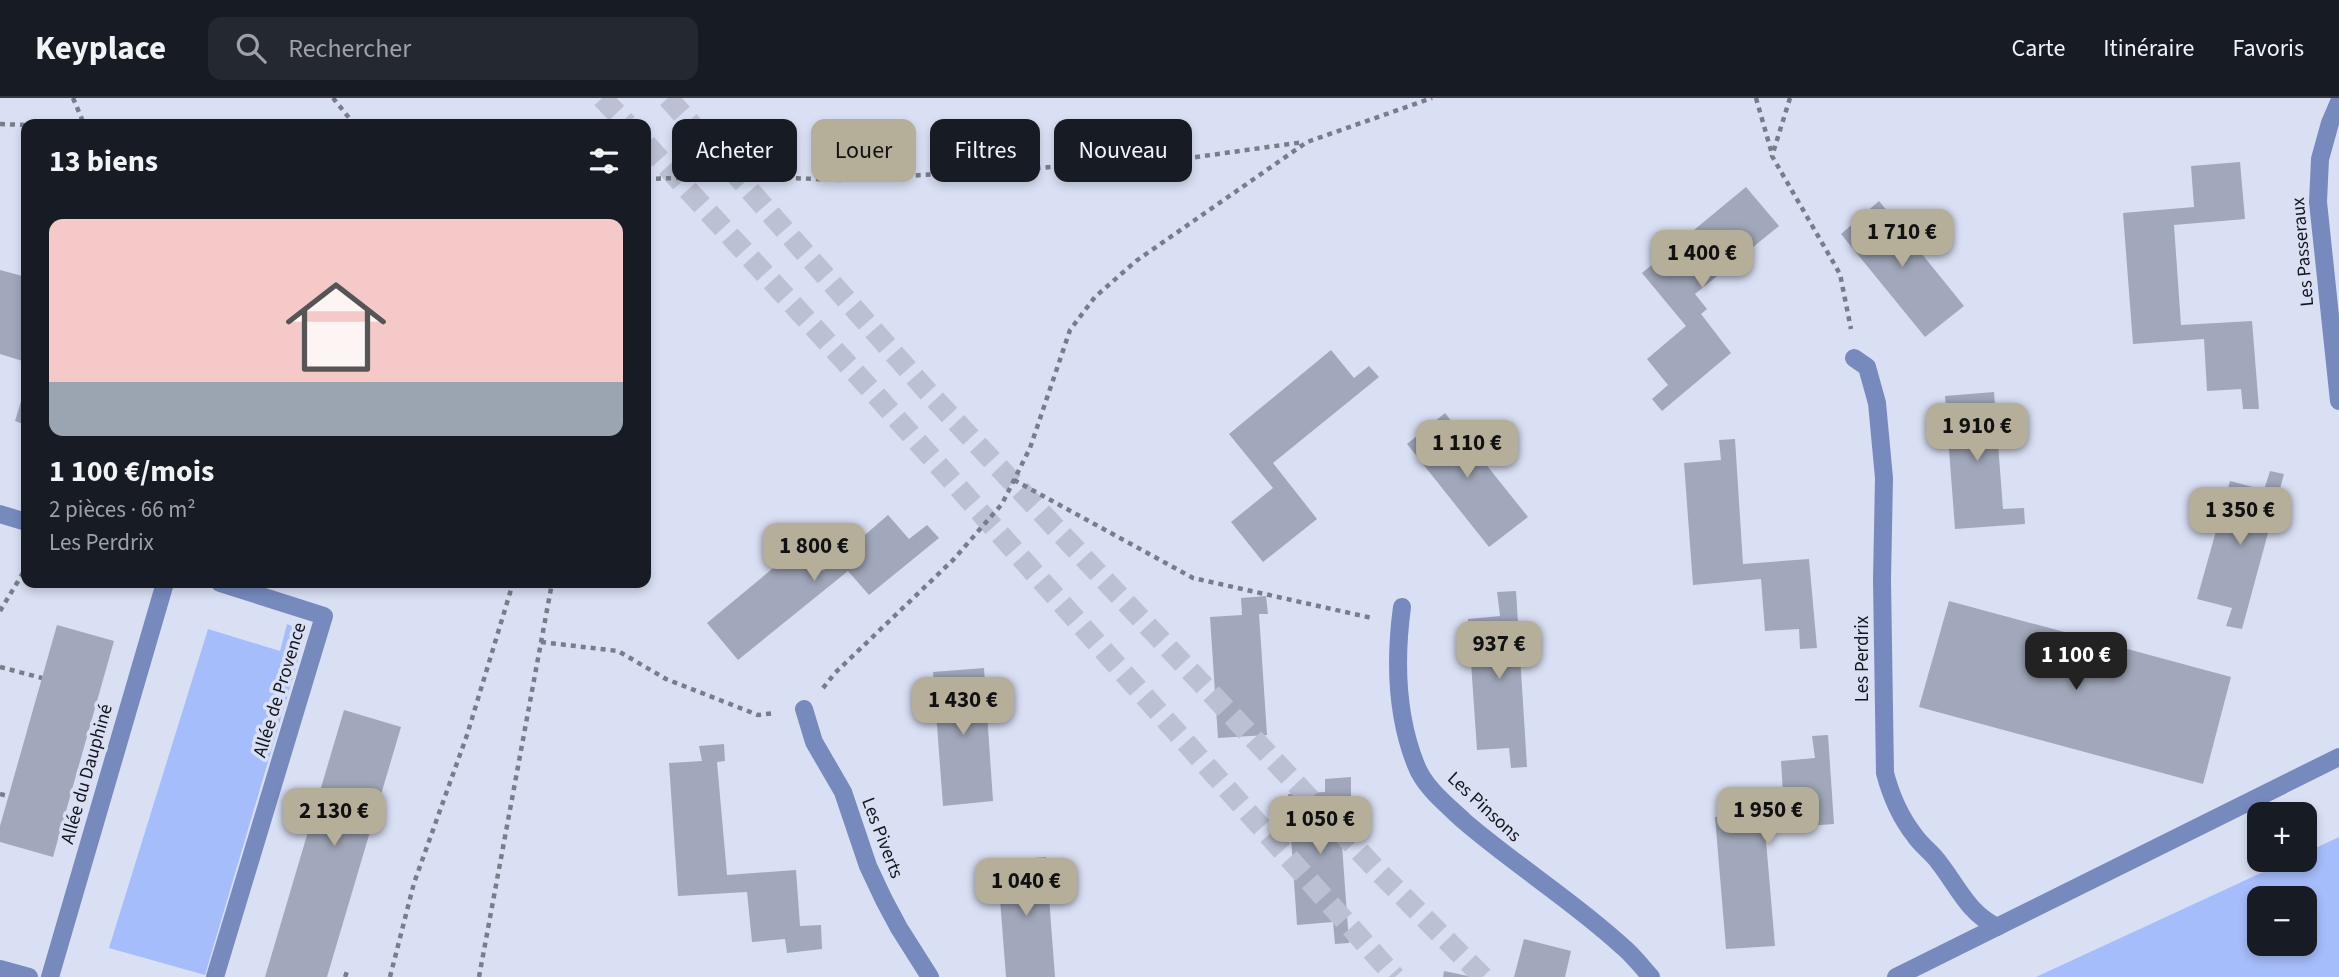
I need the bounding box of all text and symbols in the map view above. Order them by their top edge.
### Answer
search box [208,17,698,80]
text: Keyplace [35,25,166,72]
icon: search [232,29,270,67]
text: Rechercher [288,30,411,67]
text: Carte [2011,31,2065,66]
text: Itinéraire [2103,31,2194,66]
text: Favoris [2232,31,2304,66]
chip: Acheter [672,119,797,182]
chip: Louer [811,119,916,182]
chip: Filtres [930,119,1040,182]
chip: Nouveau [1054,119,1192,182]
text: 13 biens [49,140,158,183]
icon: filters [585,142,623,180]
street label: Les Passeraux [2285,196,2321,308]
pin: 1 710 € [1837,209,1967,269]
text: 1 710 € [1867,215,1937,248]
pin: 1 400 € [1637,230,1767,290]
text: 1 400 € [1667,236,1737,269]
icon: home [273,264,399,390]
pin: 1 910 € [1912,404,2042,463]
text: 1 910 € [1942,409,2012,442]
pin: 1 110 € [1402,420,1532,480]
text: 1 110 € [1432,426,1502,459]
text: 1 100 €/mois [49,450,214,493]
pin: 1 350 € [2175,488,2305,547]
text: 2 pièces · 66 m² [49,493,196,526]
text: 1 350 € [2205,493,2275,526]
pin: 1 800 € [749,524,879,583]
text: Les Perdrix [49,526,154,559]
text: 1 800 € [779,529,849,562]
street label: Les Perdrix [1849,615,1876,702]
street label: Allée de Provence [247,619,313,761]
pin: 937 € [1450,622,1548,681]
text: 937 € [1472,627,1526,660]
pin: 1 100 € [2011,632,2141,692]
text: 1 100 € [2041,638,2111,671]
pin: 1 430 € [898,678,1028,737]
text: 1 430 € [928,683,998,716]
street label: Allée du Dauphiné [54,701,120,847]
street label: Les Pinsons [1441,766,1527,848]
pin: 2 130 € [269,788,399,848]
pin: 1 950 € [1703,788,1833,847]
text: 1 950 € [1733,793,1803,826]
text: 2 130 € [299,794,369,827]
street label: Les Piverts [854,794,910,882]
pin: 1 050 € [1255,796,1385,856]
text: 1 050 € [1285,802,1355,835]
map controls [2247,802,2317,956]
button: + [2247,802,2317,872]
pin: 1 040 € [961,858,1091,918]
text: 1 040 € [991,864,1061,897]
button: − [2247,886,2317,956]

